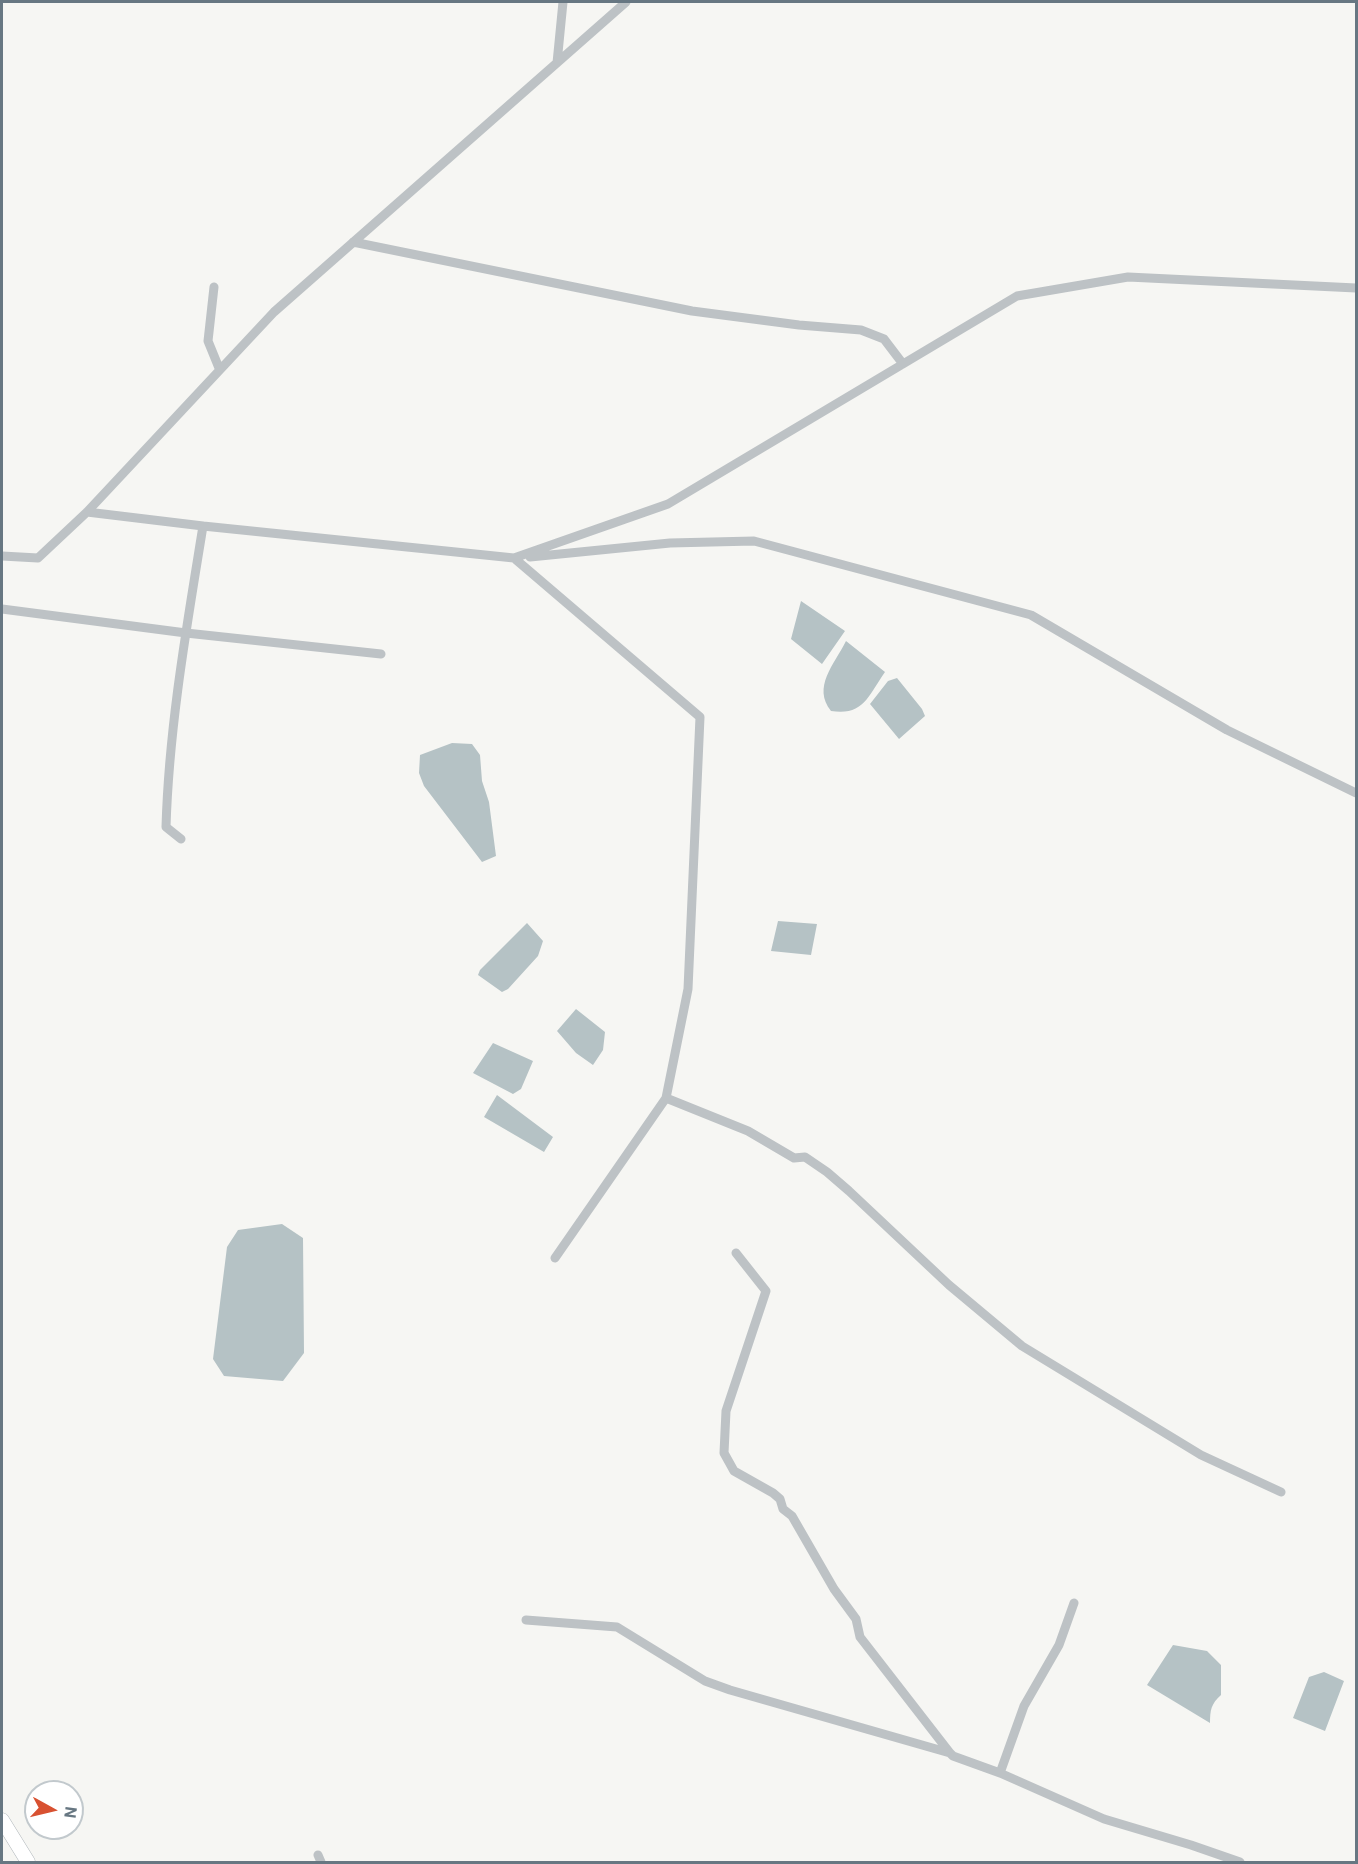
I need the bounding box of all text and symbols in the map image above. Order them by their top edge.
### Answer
north arrow [24,1780,84,1840]
text: N [60,1805,81,1819]

